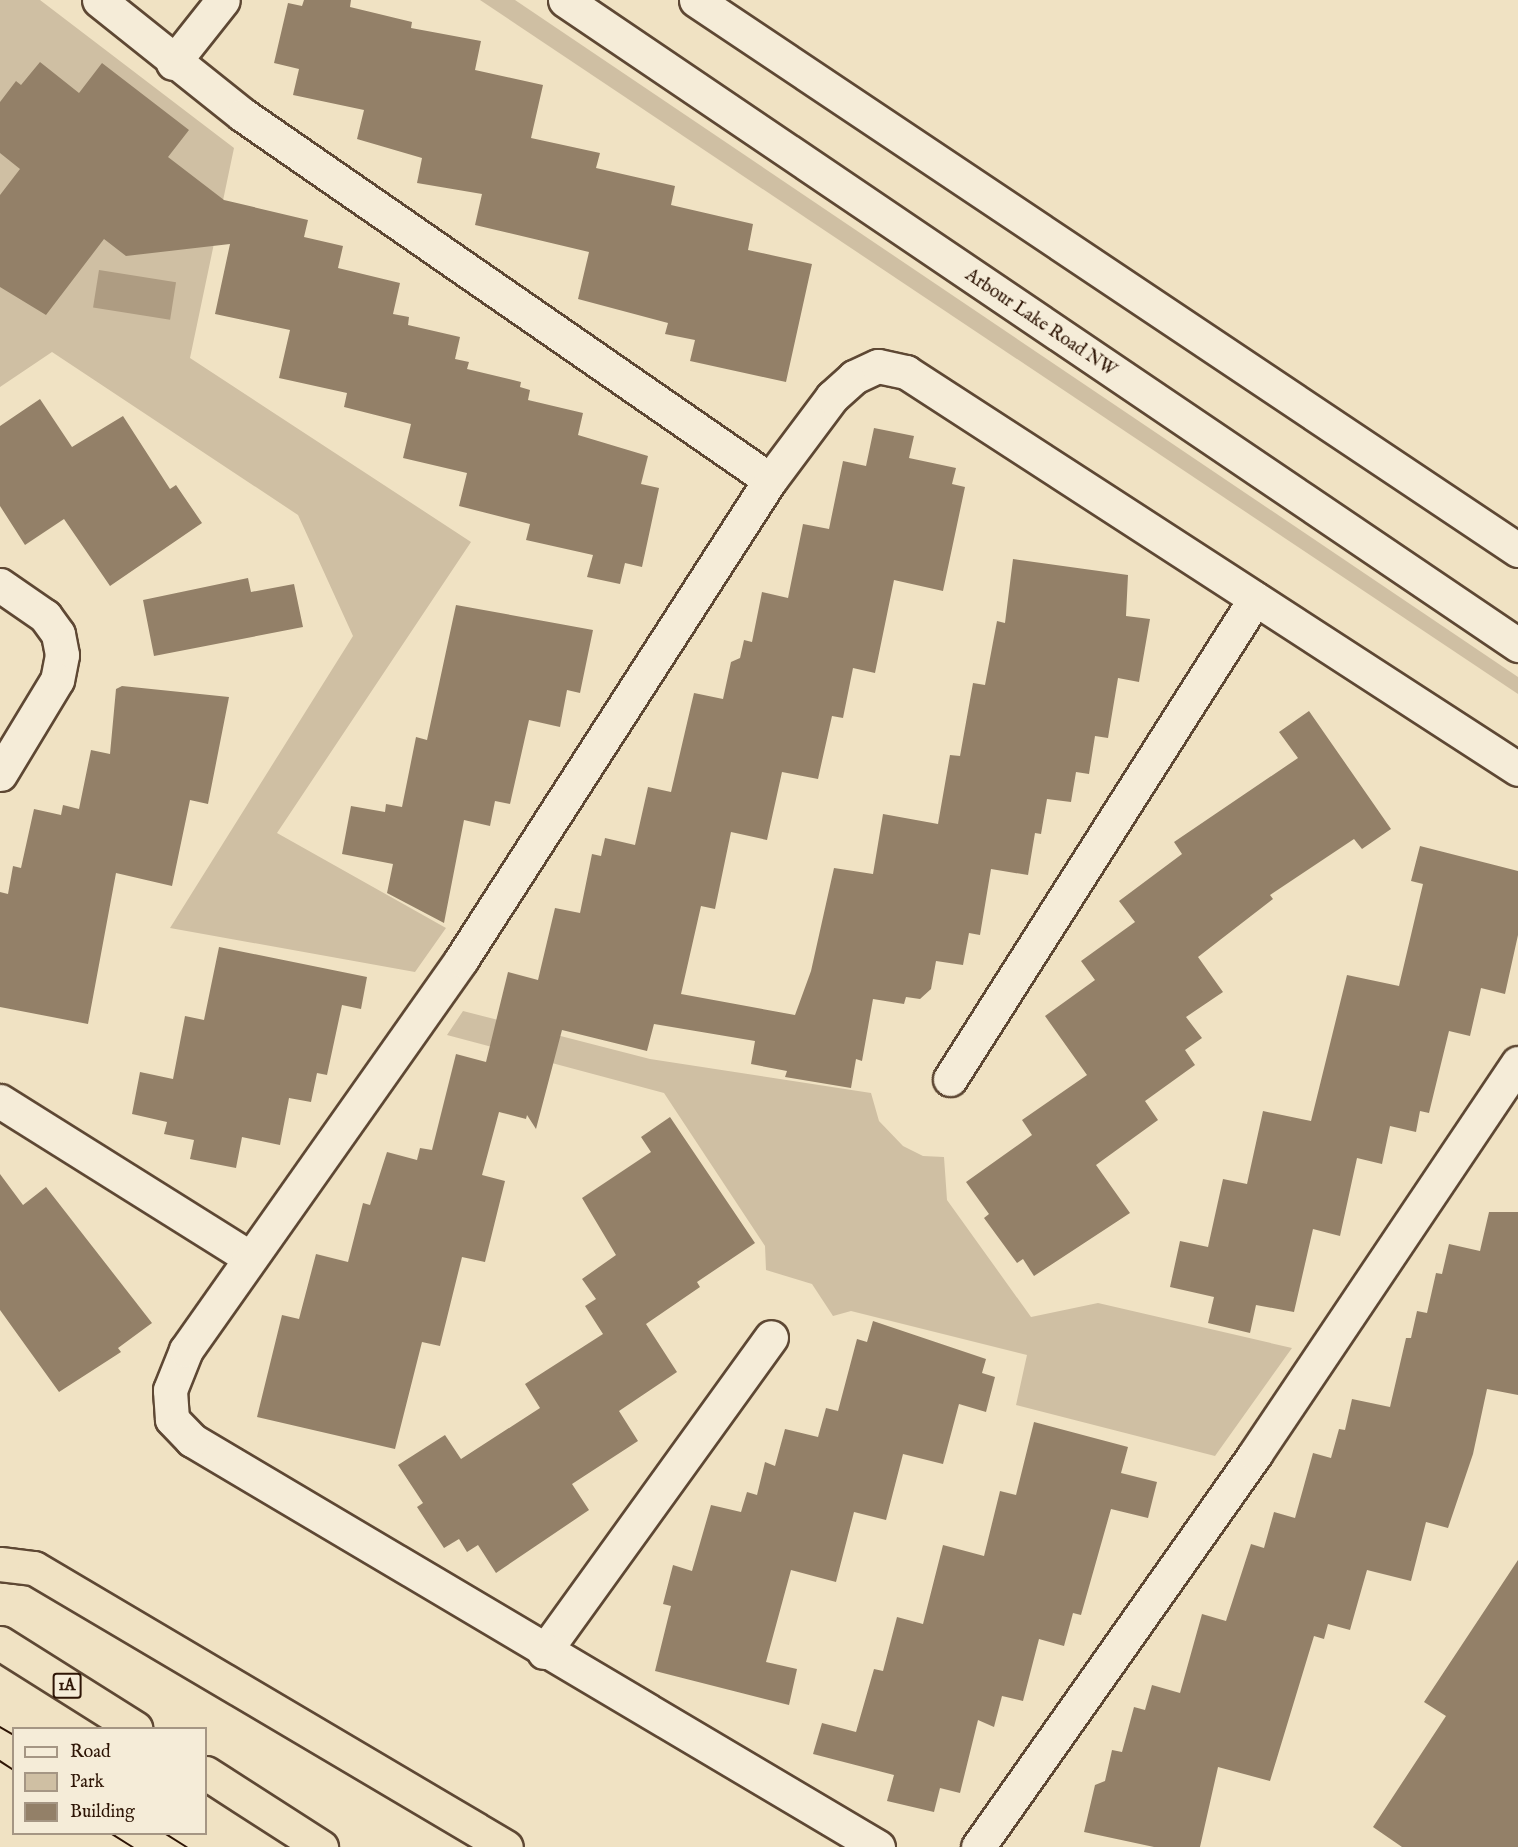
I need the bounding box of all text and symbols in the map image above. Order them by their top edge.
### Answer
street label: Arbour Lake Road NW [960,265,1120,383]
road number: 1A [52,1673,82,1699]
legend [12,1727,207,1835]
text: Road [70,1741,111,1764]
text: Park [70,1771,104,1794]
text: Building [70,1801,135,1824]

